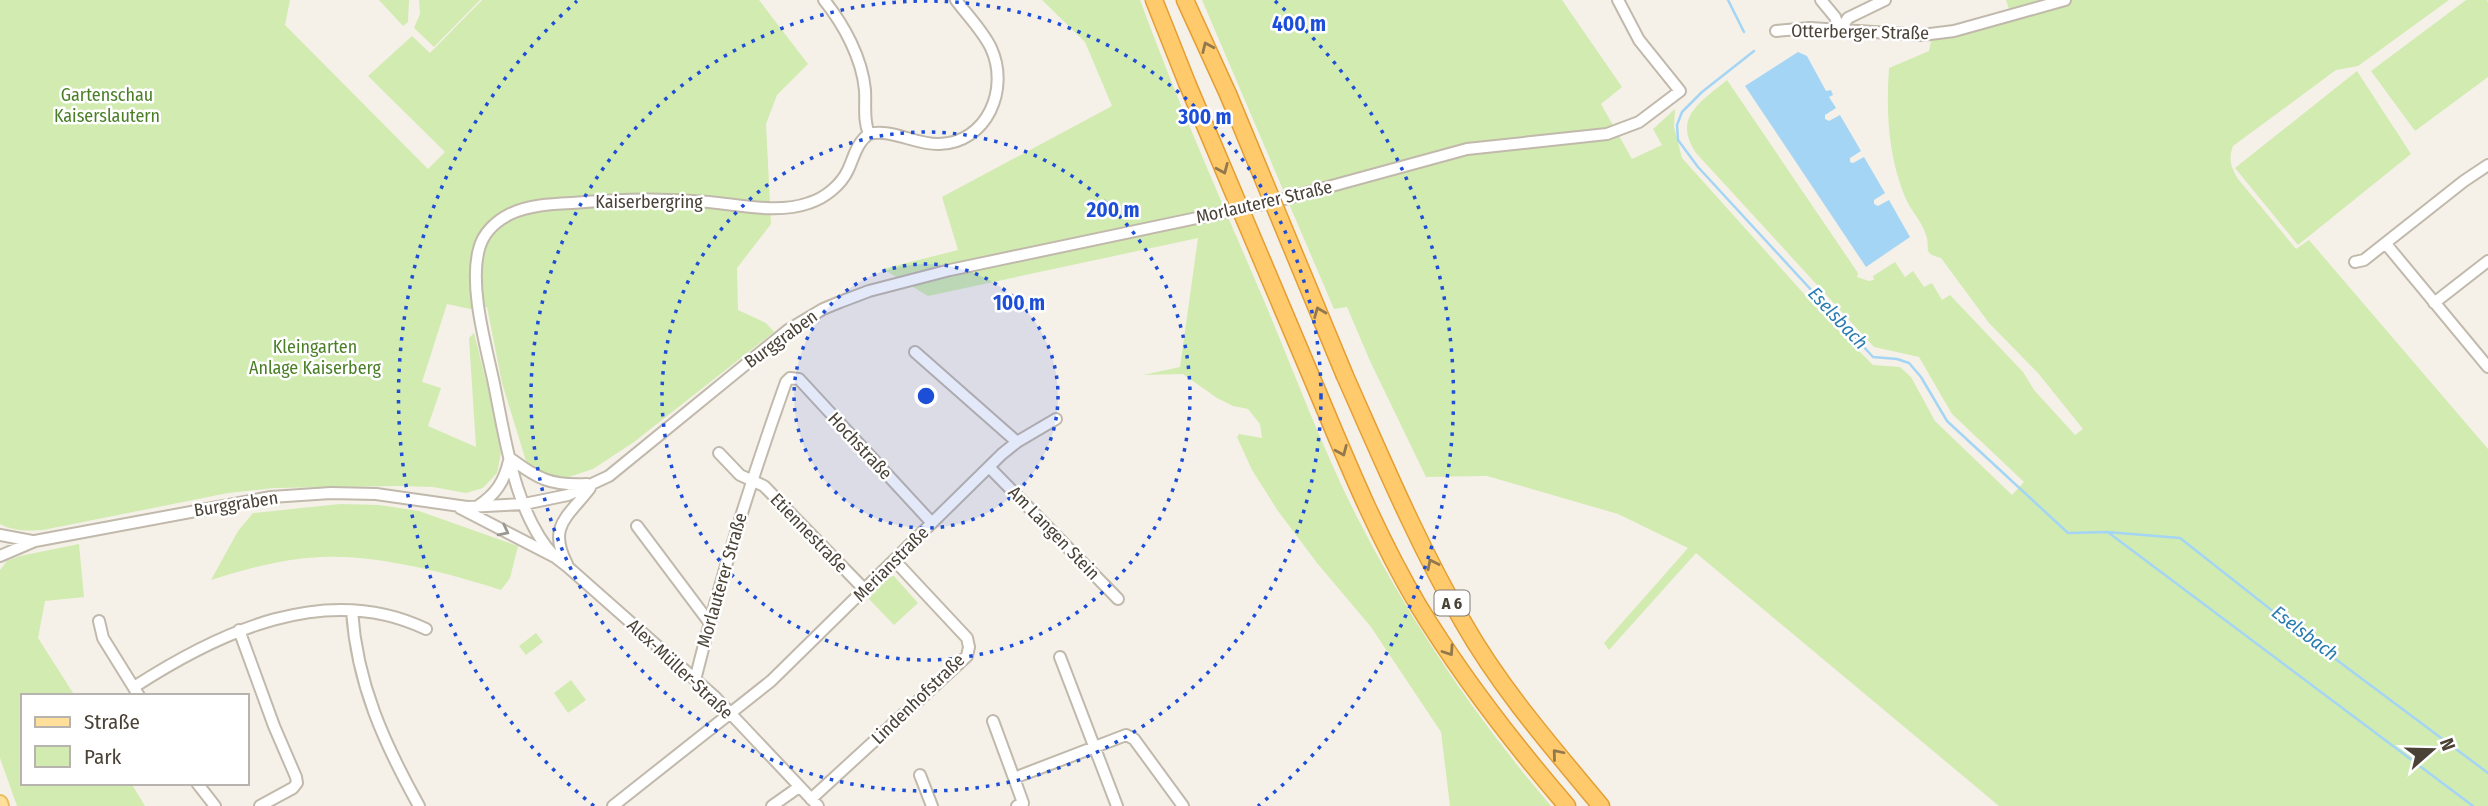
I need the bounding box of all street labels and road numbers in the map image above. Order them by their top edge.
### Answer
street label: Otterberger Straße [1791,20,1929,44]
street label: Morlauterer Straße [1194,176,1334,228]
street label: Kaiserbergring [595,191,703,213]
street label: Burggraben [740,305,822,373]
street label: Hochstraße [823,408,897,484]
street label: Am Langen Stein [1004,482,1104,584]
street label: Burggraben [192,487,280,521]
street label: Etiennestraße [766,489,852,577]
street label: Morlauterer Straße [692,510,752,650]
street label: Merianstraße [849,522,933,606]
road number: A 6 [1434,590,1470,616]
street label: Alex-Müller-Straße [622,614,738,724]
street label: Lindenhofstraße [867,649,969,749]

